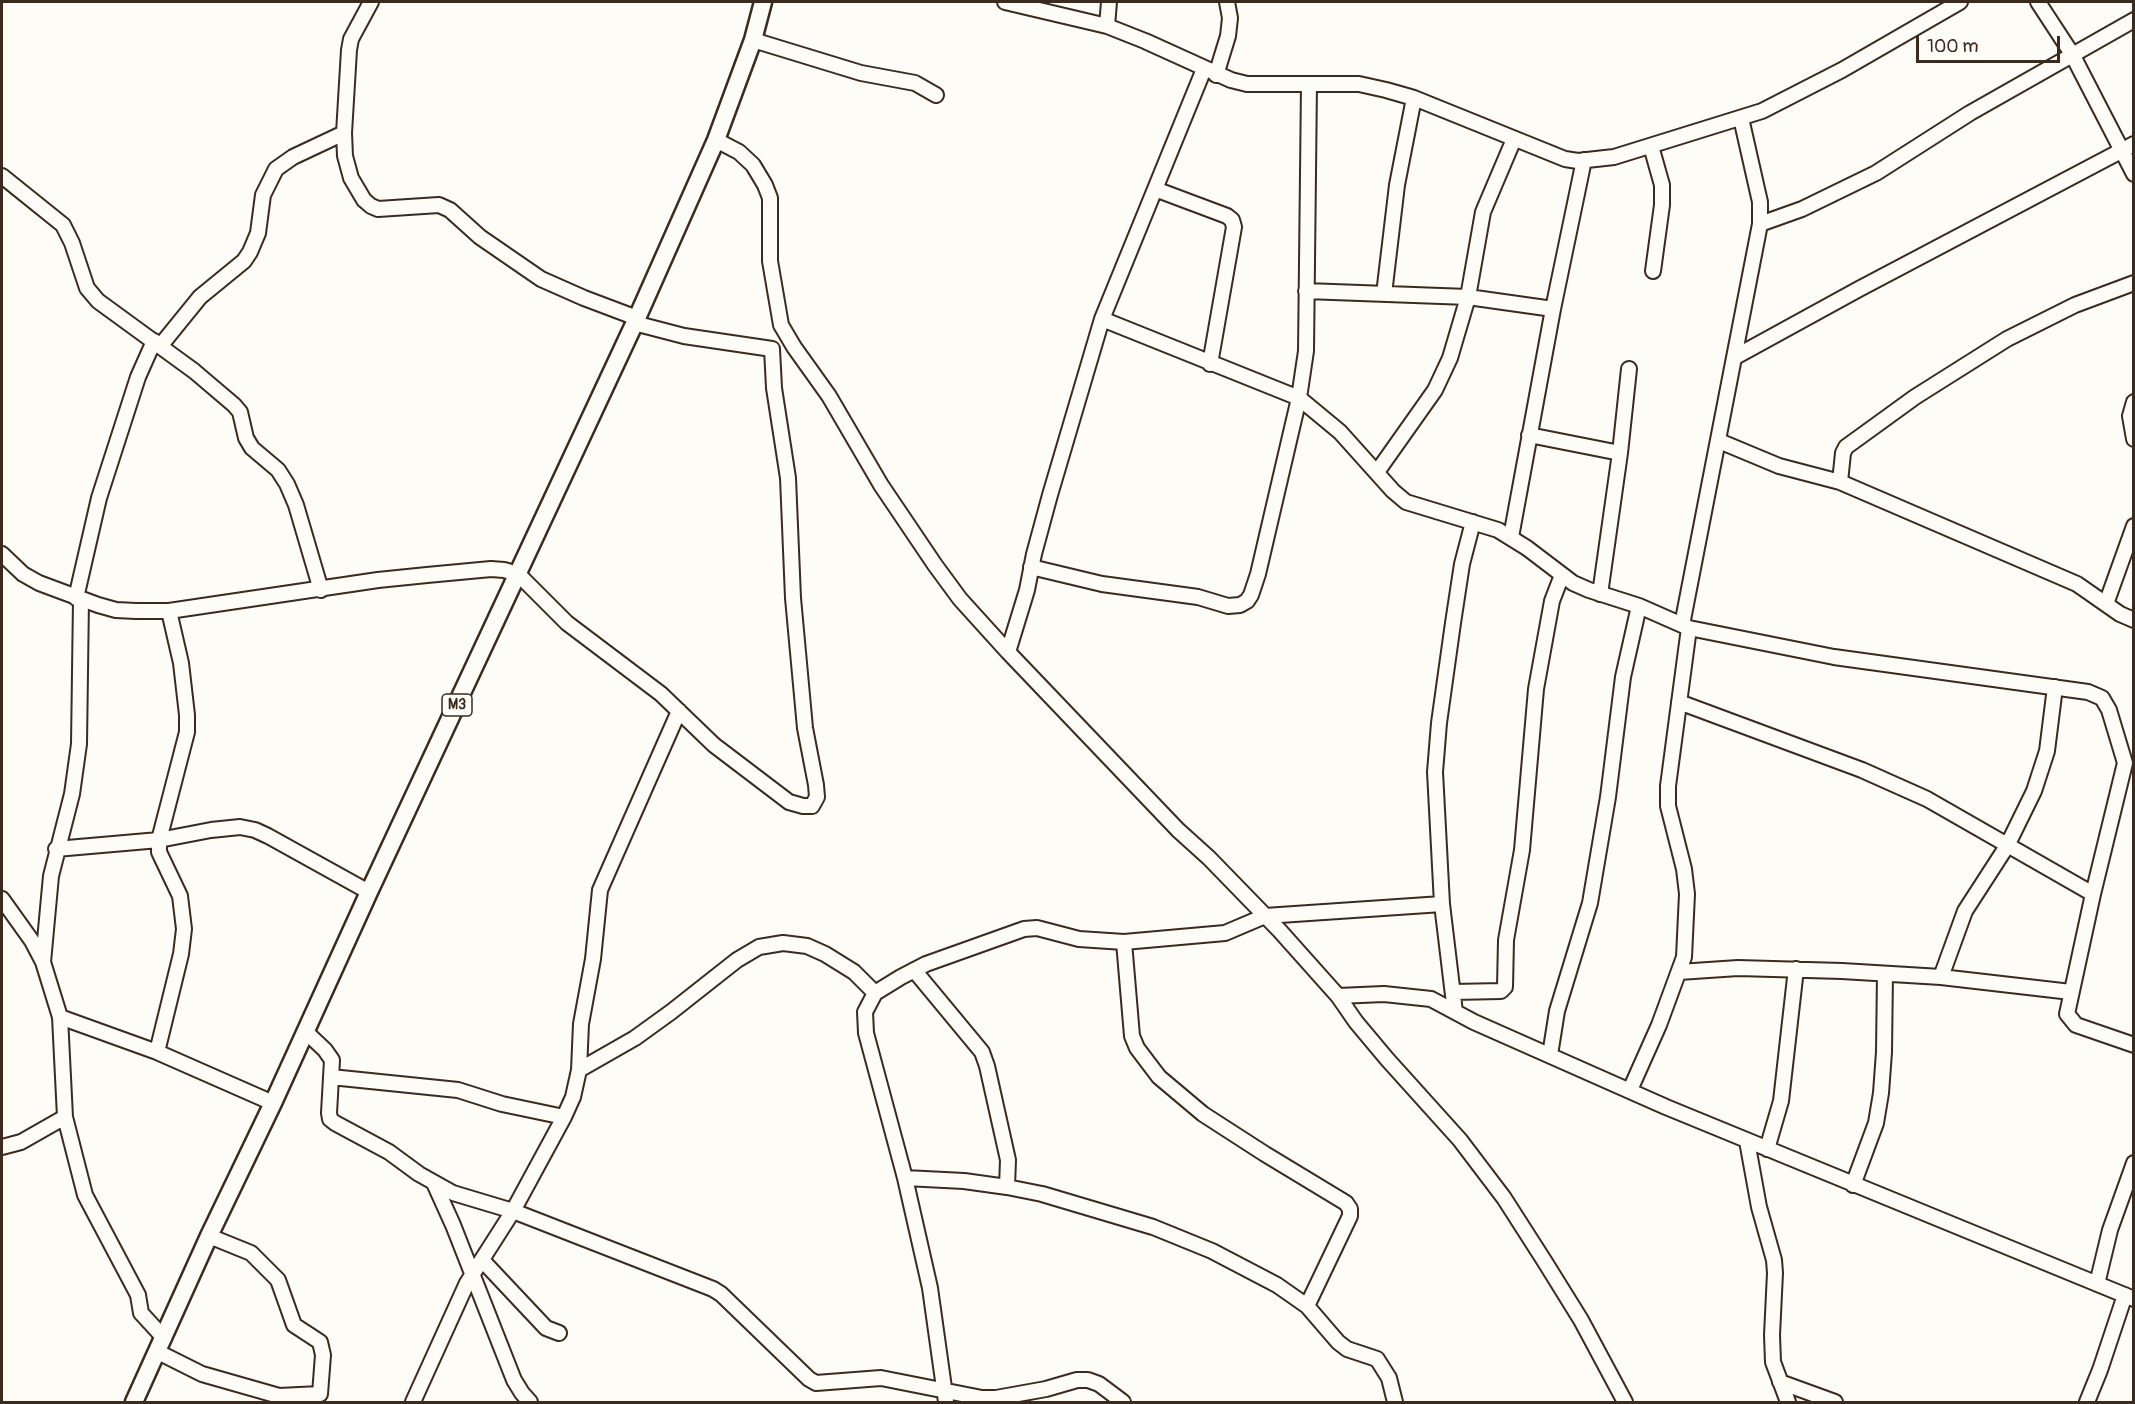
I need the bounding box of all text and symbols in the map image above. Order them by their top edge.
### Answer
scale bar [1919,24,2063,62]
text: 100 m [1927,35,1979,58]
road number: M3 [442,694,472,716]

